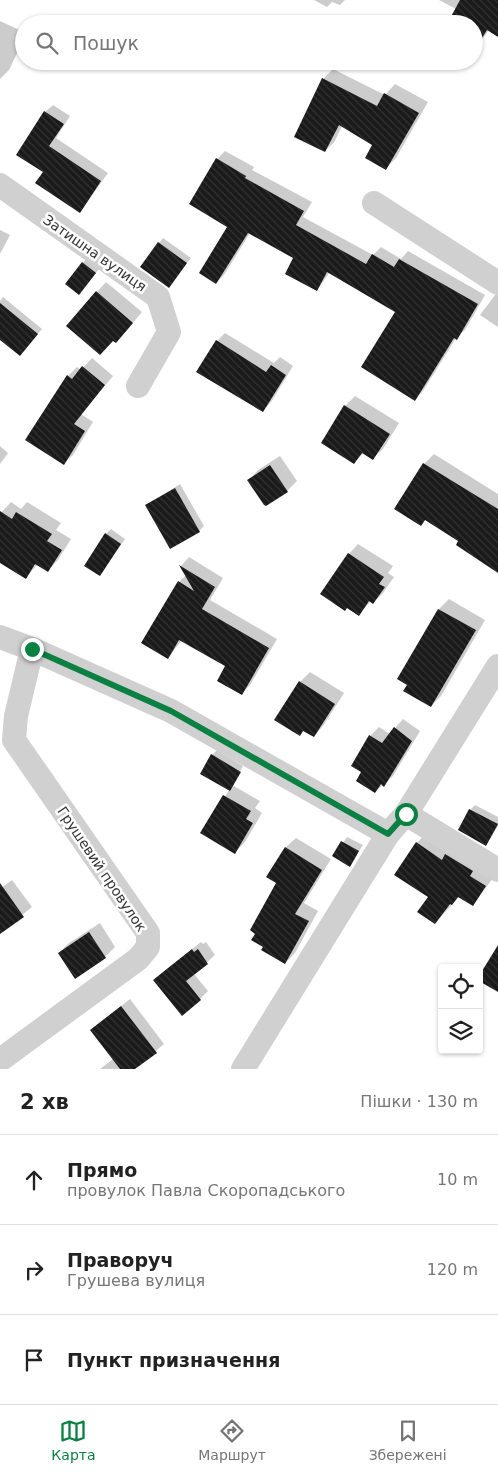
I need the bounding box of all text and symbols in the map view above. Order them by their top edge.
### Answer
search box [15,15,483,70]
icon: search [33,29,61,57]
text: Пошук [73,32,139,54]
street label: Затишна вулиця [40,211,150,295]
route end [21,638,44,661]
route start [395,803,418,826]
street label: Грушевий провулок [54,804,150,934]
map controls [438,964,483,1054]
button: locate [438,964,483,1009]
button: layers [438,1009,483,1054]
text: 2 хв [20,1090,69,1114]
text: Пішки · 130 m [360,1092,478,1111]
text: Прямо [67,1159,137,1181]
icon: ahead [20,1166,48,1194]
text: 10 m [437,1170,478,1189]
text: провулок Павла Скоропадського [67,1181,345,1200]
text: Праворуч [67,1249,173,1271]
icon: right [20,1256,48,1284]
text: 120 m [427,1260,478,1279]
text: Грушева вулиця [67,1271,205,1290]
icon: arrive [20,1346,48,1374]
text: Пункт призначення [67,1349,280,1371]
tab: Карта [51,1417,96,1463]
tab: Маршрут [198,1417,266,1463]
tab: Збережені [369,1417,447,1463]

